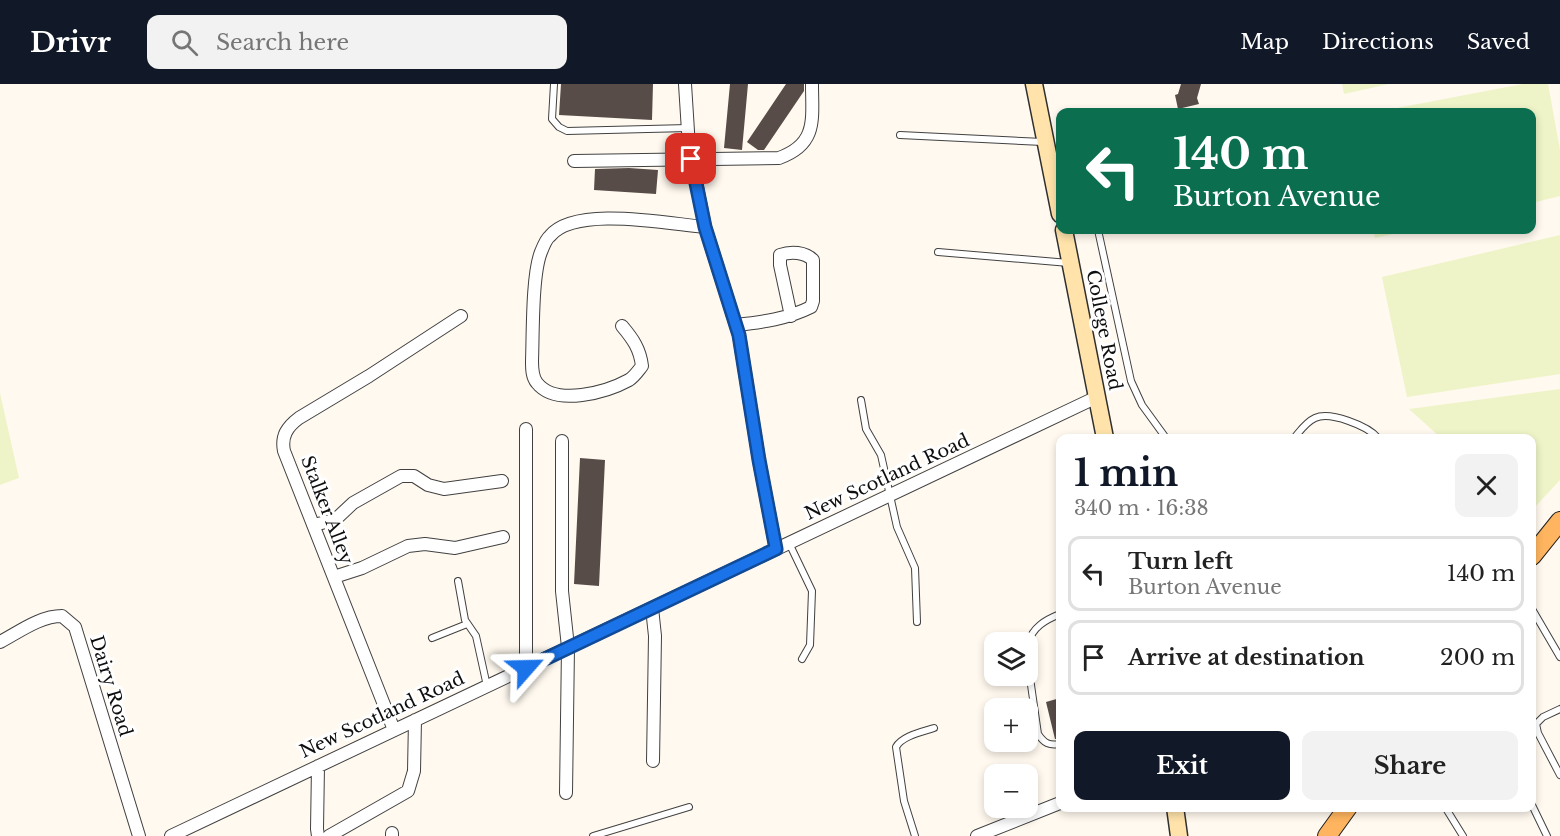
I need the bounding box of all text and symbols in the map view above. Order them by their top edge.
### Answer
search box [147,15,567,69]
text: Drivr [30,25,111,60]
icon: search [168,26,201,59]
text: Search here [216,29,349,56]
text: Map [1240,29,1289,55]
text: Directions [1322,29,1434,55]
text: Saved [1467,29,1530,55]
text: 140 m [1173,128,1309,180]
icon: left [1074,132,1152,210]
pin [665,133,716,184]
icon: arrive [674,142,707,175]
text: Burton Avenue [1173,180,1381,213]
street label: College Road [1082,268,1126,392]
street label: New Scotland Road [801,429,973,525]
text: 1 min [1074,451,1178,496]
street label: Stalker Alley [296,453,358,568]
button: close [1455,454,1518,517]
text: 340 m · 16:38 [1074,496,1209,520]
text: Turn left [1128,548,1233,575]
icon: left [1077,557,1110,590]
text: 140 m [1447,560,1515,587]
text: Burton Avenue [1128,575,1282,599]
map controls [984,632,1038,818]
button: layers [984,632,1038,686]
street label: Dairy Road [85,633,137,739]
position arrow [494,636,558,700]
icon: arrive [1077,641,1110,674]
text: Arrive at destination [1128,644,1365,671]
text: 200 m [1440,644,1515,671]
street label: New Scotland Road [296,667,468,763]
button: + [984,698,1038,752]
button: Exit [1074,731,1290,800]
button: Share [1302,731,1518,800]
button: − [984,764,1038,818]

